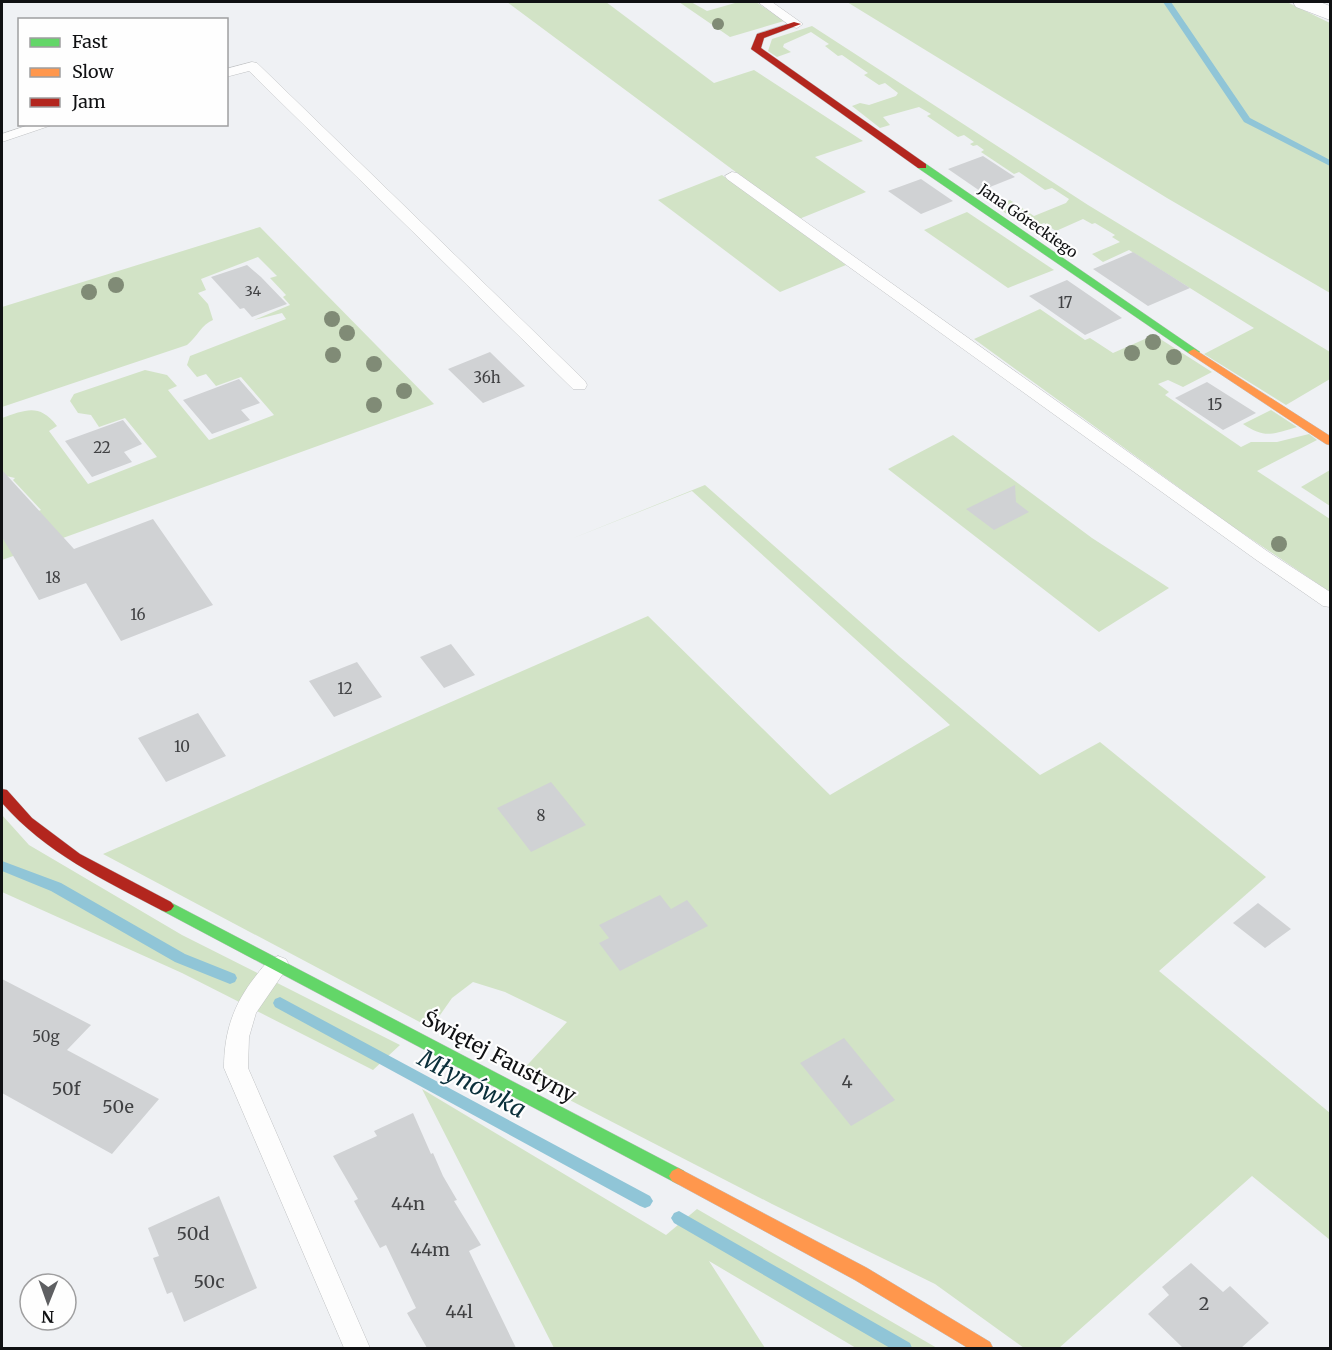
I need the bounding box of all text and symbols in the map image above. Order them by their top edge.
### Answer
legend [18,18,228,126]
text: Fast [72,30,108,53]
text: Slow [72,60,115,83]
text: Jam [71,90,106,113]
street label: Jana Góreckiego [974,179,1082,262]
house number: 34 [245,282,262,300]
house number: 17 [1058,293,1073,312]
house number: 36h [473,368,501,387]
house number: 15 [1207,395,1223,414]
house number: 22 [93,438,111,457]
house number: 18 [45,568,61,587]
house number: 16 [130,605,146,624]
house number: 12 [337,679,353,698]
house number: 10 [174,737,190,756]
house number: 8 [537,806,546,825]
street label: Świętej Faustyny [418,1005,582,1109]
house number: 50g [32,1027,60,1046]
water label: Młynówka [412,1042,531,1125]
house number: 4 [841,1070,853,1093]
house number: 50f [52,1077,81,1100]
house number: 50e [102,1095,134,1118]
house number: 44n [391,1192,425,1215]
house number: 50d [177,1222,210,1245]
house number: 44m [410,1238,450,1261]
house number: 50c [193,1270,225,1293]
north arrow [18,1272,78,1332]
house number: 2 [1199,1292,1209,1315]
house number: 44l [445,1300,473,1323]
text: N [41,1307,54,1327]

